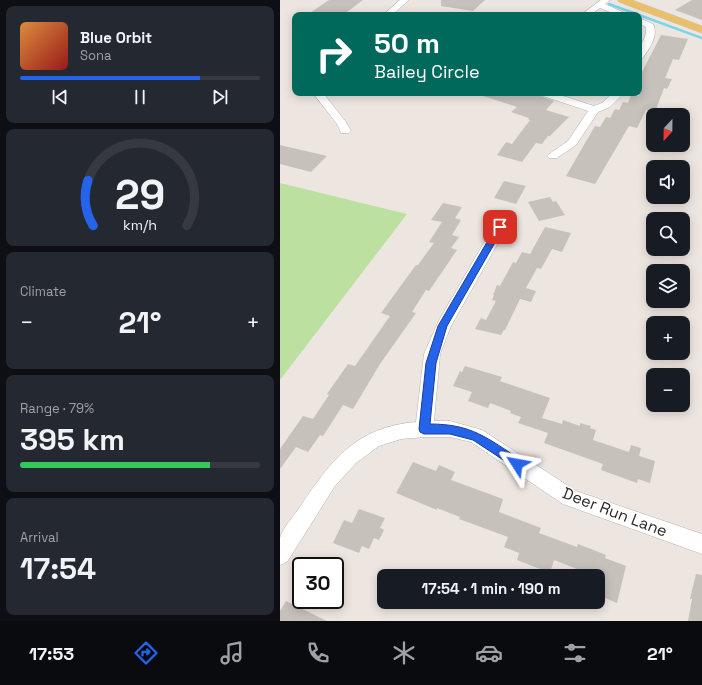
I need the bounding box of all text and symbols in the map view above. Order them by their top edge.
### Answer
text: 50 m [374,25,440,61]
text: Blue Orbit [80,28,152,47]
icon: right [308,28,360,80]
text: Sona [80,47,111,64]
text: Bailey Circle [374,60,480,83]
icon: previous [49,86,71,108]
icon: pause [129,86,151,108]
icon: next [209,86,231,108]
north arrow [646,108,690,152]
map controls [646,108,690,412]
button: sound [646,160,690,204]
text: 29 [115,167,165,220]
pin [483,210,517,244]
button: search [646,212,690,256]
text: km/h [123,215,157,233]
icon: arrive [489,216,511,238]
button: layers [646,264,690,308]
text: Climate [20,283,66,300]
text: 21° [118,303,162,342]
text: − [20,308,34,336]
text: + [246,308,260,336]
button: + [646,316,690,360]
button: − [646,368,690,412]
text: Range · 79% [20,400,94,417]
text: 395 km [20,420,125,459]
position arrow [496,443,538,485]
street label: Deer Run Lane [560,482,670,542]
text: Arrival [20,529,59,546]
text: 17:54 [20,549,96,588]
speed limit sign: 30 [292,557,344,609]
text: 17:54 · 1 min · 190 m [422,579,560,598]
icon: directions [132,639,160,667]
icon: music [218,639,246,667]
icon: phone [304,639,332,667]
icon: climate [390,639,418,667]
icon: car [475,639,503,667]
icon: filters [561,639,589,667]
text: 17:53 [29,642,74,665]
text: 21° [647,642,673,665]

